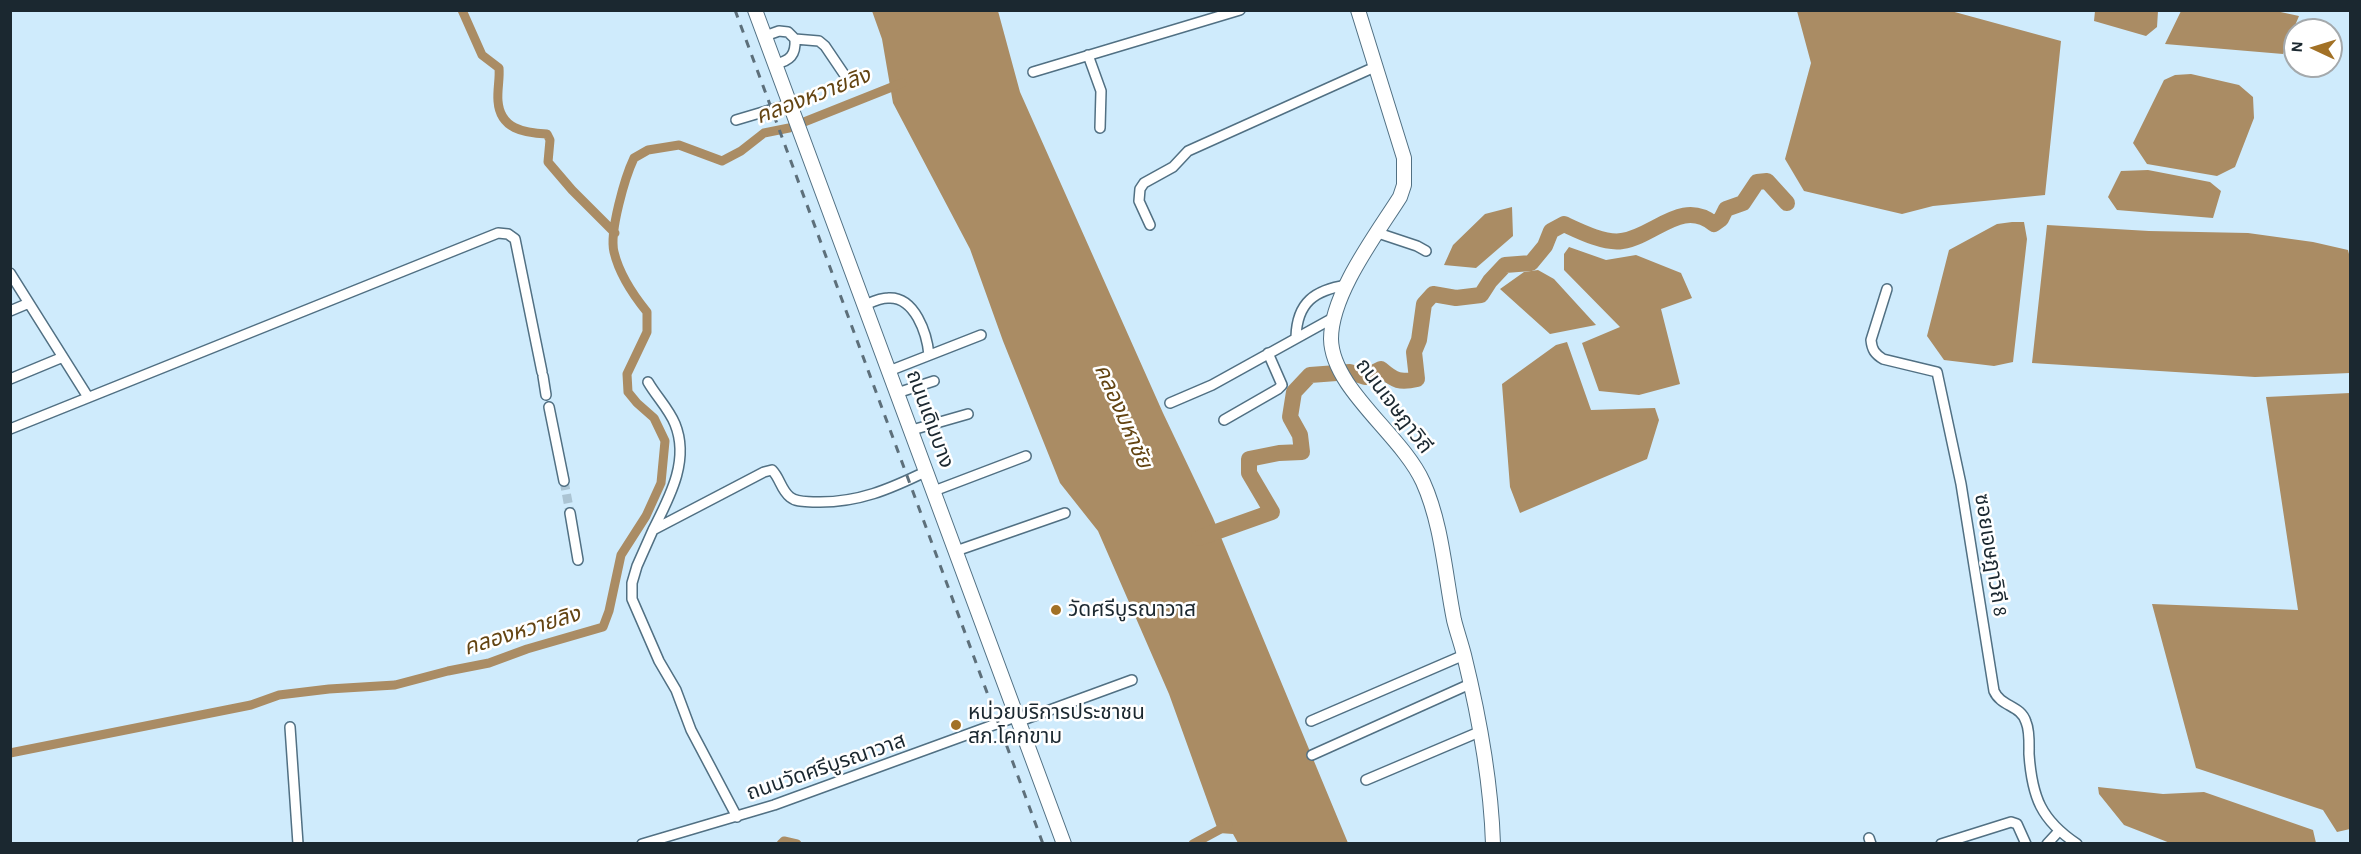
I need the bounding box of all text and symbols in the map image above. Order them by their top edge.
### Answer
north arrow [2283,18,2343,78]
text: N [2289,41,2305,53]
water label: คลองหวายลิง [752,62,874,130]
street label: ถนนเจษฎาวิถี [1350,353,1438,459]
water label: คลองมหาชัย [1088,360,1158,472]
street label: ถนนเดิมบาง [901,366,959,472]
street label: ซอยเจษฎาวิถี 8 [1969,492,2013,618]
place label: วัดศรีบูรณาวาส [1068,597,1196,623]
water label: คลองหวายลิง [460,601,584,661]
marker: วัดศรีบูรณาวาส [1049,603,1063,617]
place label: หน่วยบริการประชาชน สภ.โคกขาม [968,700,1145,750]
marker: หน่วยบริการประชาชน สภ.โคกขาม [949,718,963,732]
street label: ถนนวัดศรีบูรณาวาส [743,728,909,806]

